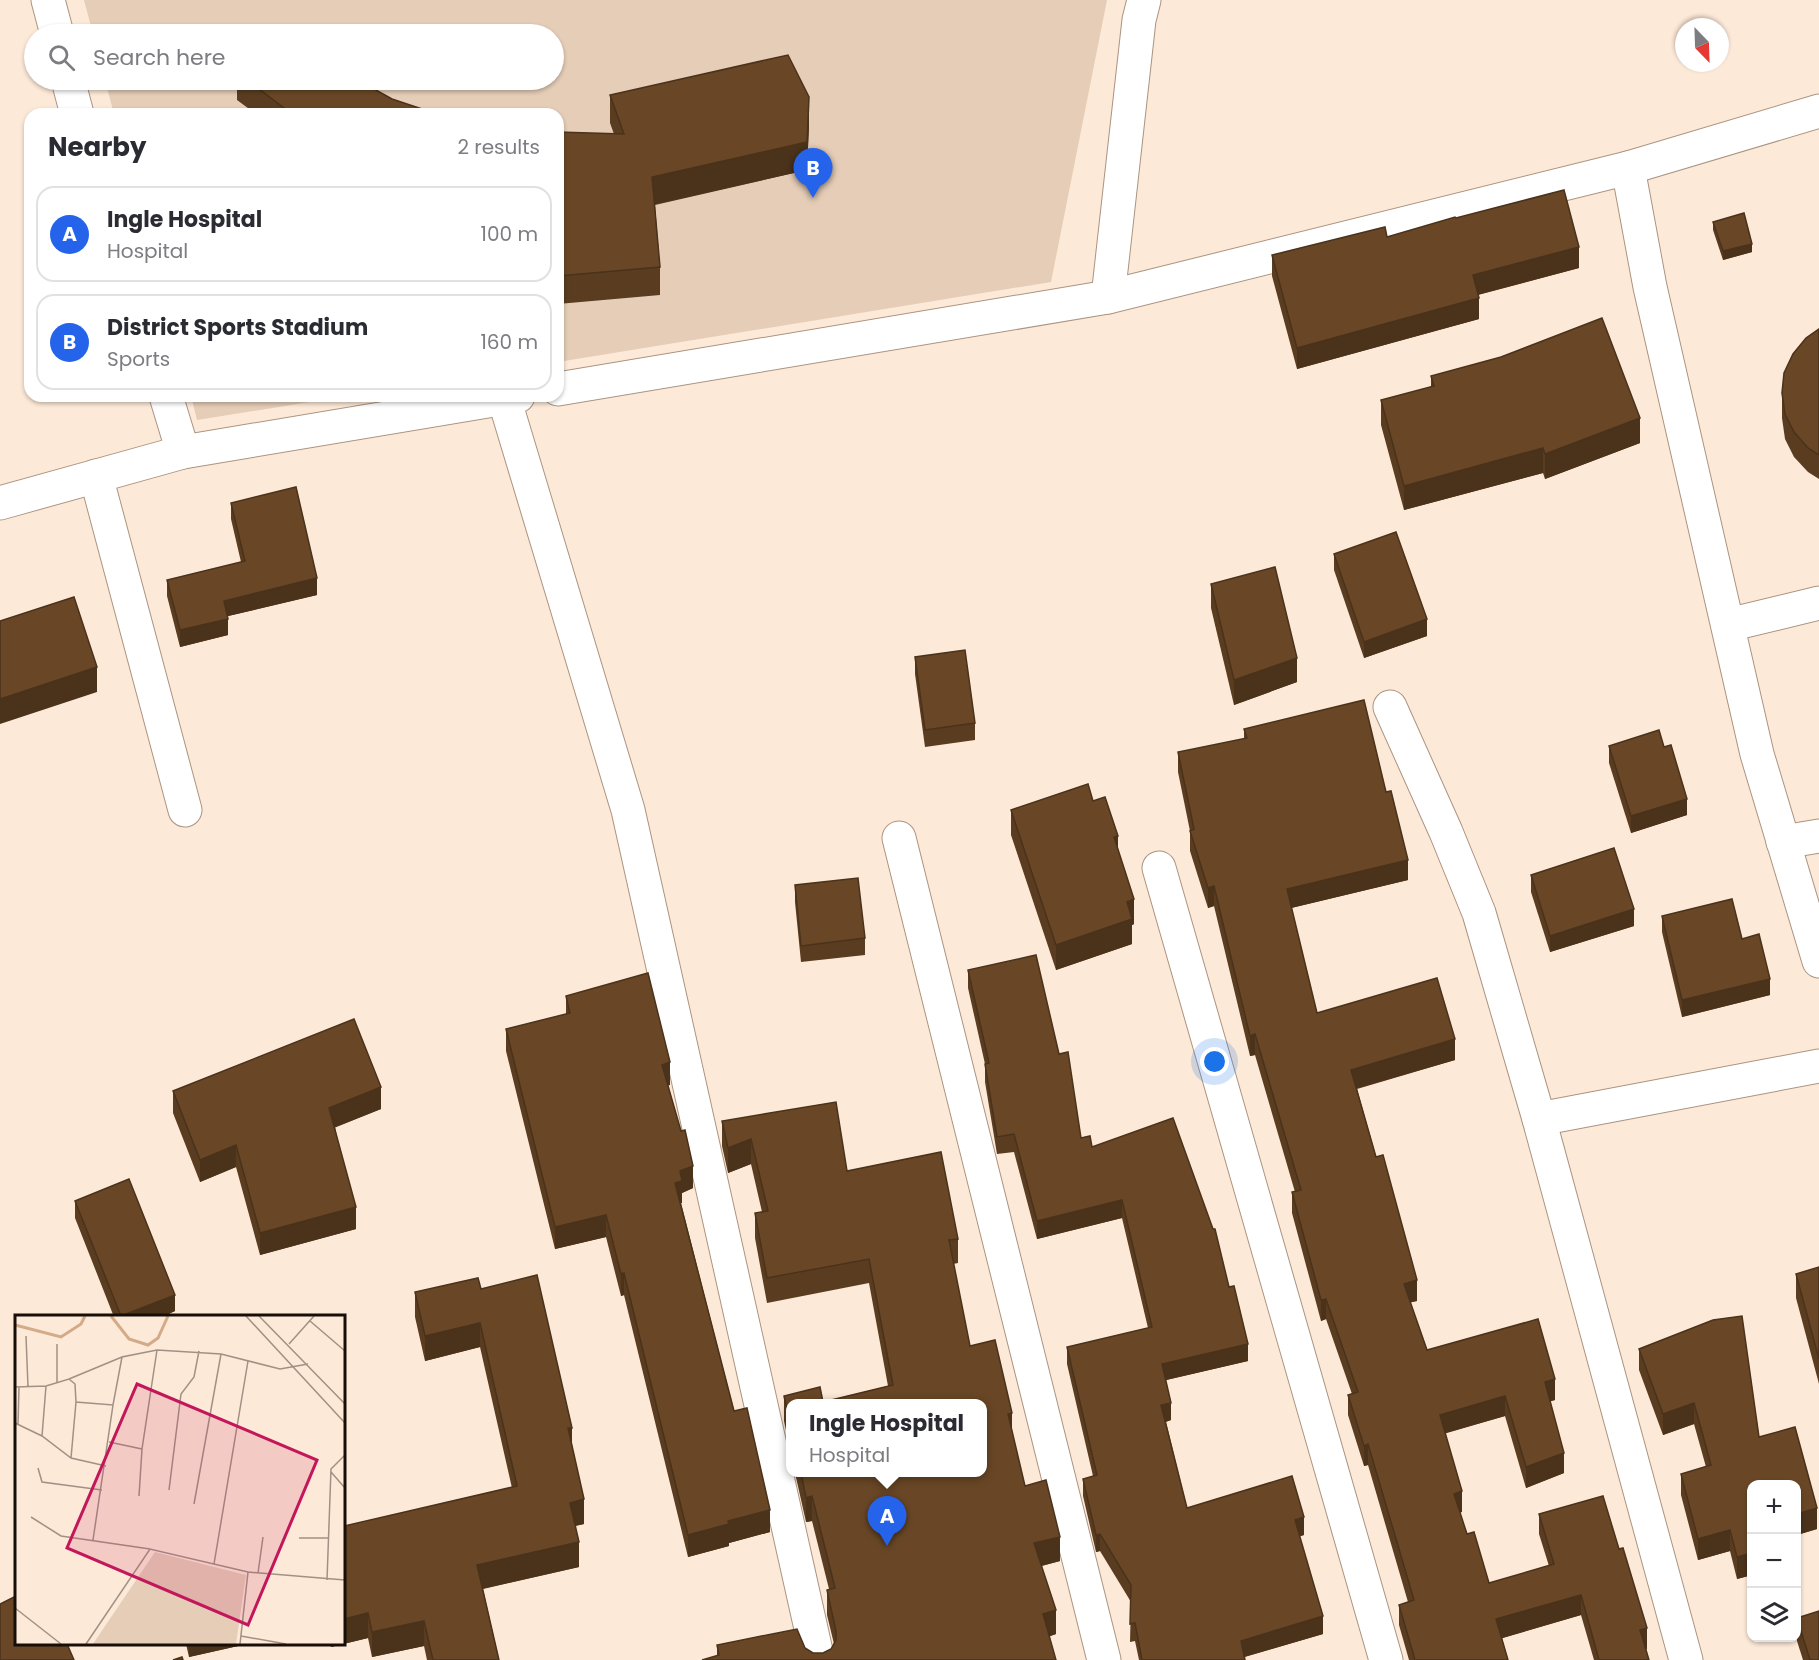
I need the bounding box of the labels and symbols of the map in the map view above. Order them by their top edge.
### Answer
north arrow [1675,18,1729,72]
pin: B [794,148,832,198]
your location [1200,1047,1229,1076]
inset map [15,1315,345,1645]
pin: A [868,1496,906,1546]

